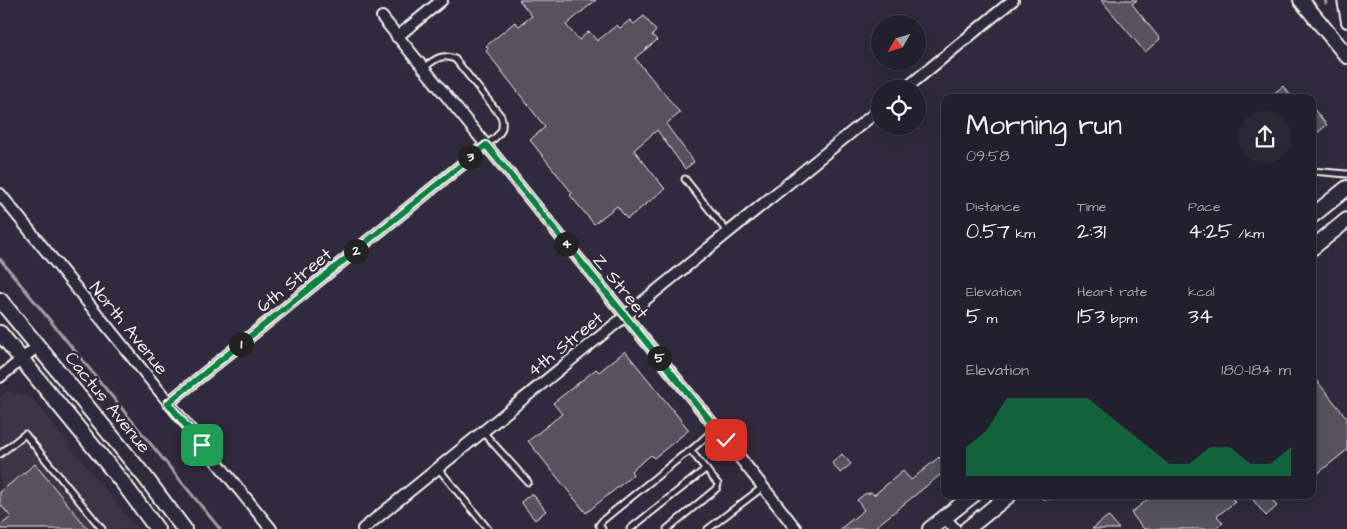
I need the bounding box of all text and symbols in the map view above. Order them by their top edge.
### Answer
north arrow [871,15,926,70]
map controls [871,15,926,135]
button: locate [871,80,926,135]
text: Morning run [966,106,1122,145]
button: share [1239,111,1291,163]
pin: 3 [458,144,482,170]
text: 09:58 [966,145,1010,167]
text: 3 [467,147,474,167]
text: Distance [966,197,1020,217]
text: Time [1077,197,1106,217]
text: Pace [1188,197,1220,217]
text: 0.57 [966,217,1010,246]
text: 2:31 [1077,217,1106,246]
text: 4:25 [1188,217,1233,246]
text: km [1010,224,1035,244]
text: /km [1233,224,1264,244]
pin: 4 [554,232,578,256]
text: 4 [562,234,571,254]
pin: 2 [344,238,368,264]
text: 2 [352,241,361,261]
street label: 6th Street [251,242,338,318]
street label: Z Street [587,249,655,325]
street label: North Avenue [83,276,174,380]
text: Elevation [966,282,1021,302]
text: Heart rate [1077,282,1147,302]
text: kcal [1188,282,1215,302]
text: 5 [966,302,981,331]
text: 153 [1077,302,1105,331]
text: 34 [1188,302,1213,331]
street label: 4th Street [522,306,609,383]
text: m [981,309,997,329]
text: bpm [1105,309,1137,329]
pin: 1 [228,332,254,356]
text: 1 [241,334,242,354]
street label: Cactus Avenue [59,346,157,459]
pin: 5 [646,346,672,370]
text: 5 [655,348,664,368]
text: Elevation [966,359,1029,381]
text: 180–184 m [1221,359,1291,381]
pin [705,419,747,461]
pin [181,424,223,466]
icon: check [712,426,740,454]
icon: arrive [188,431,216,459]

